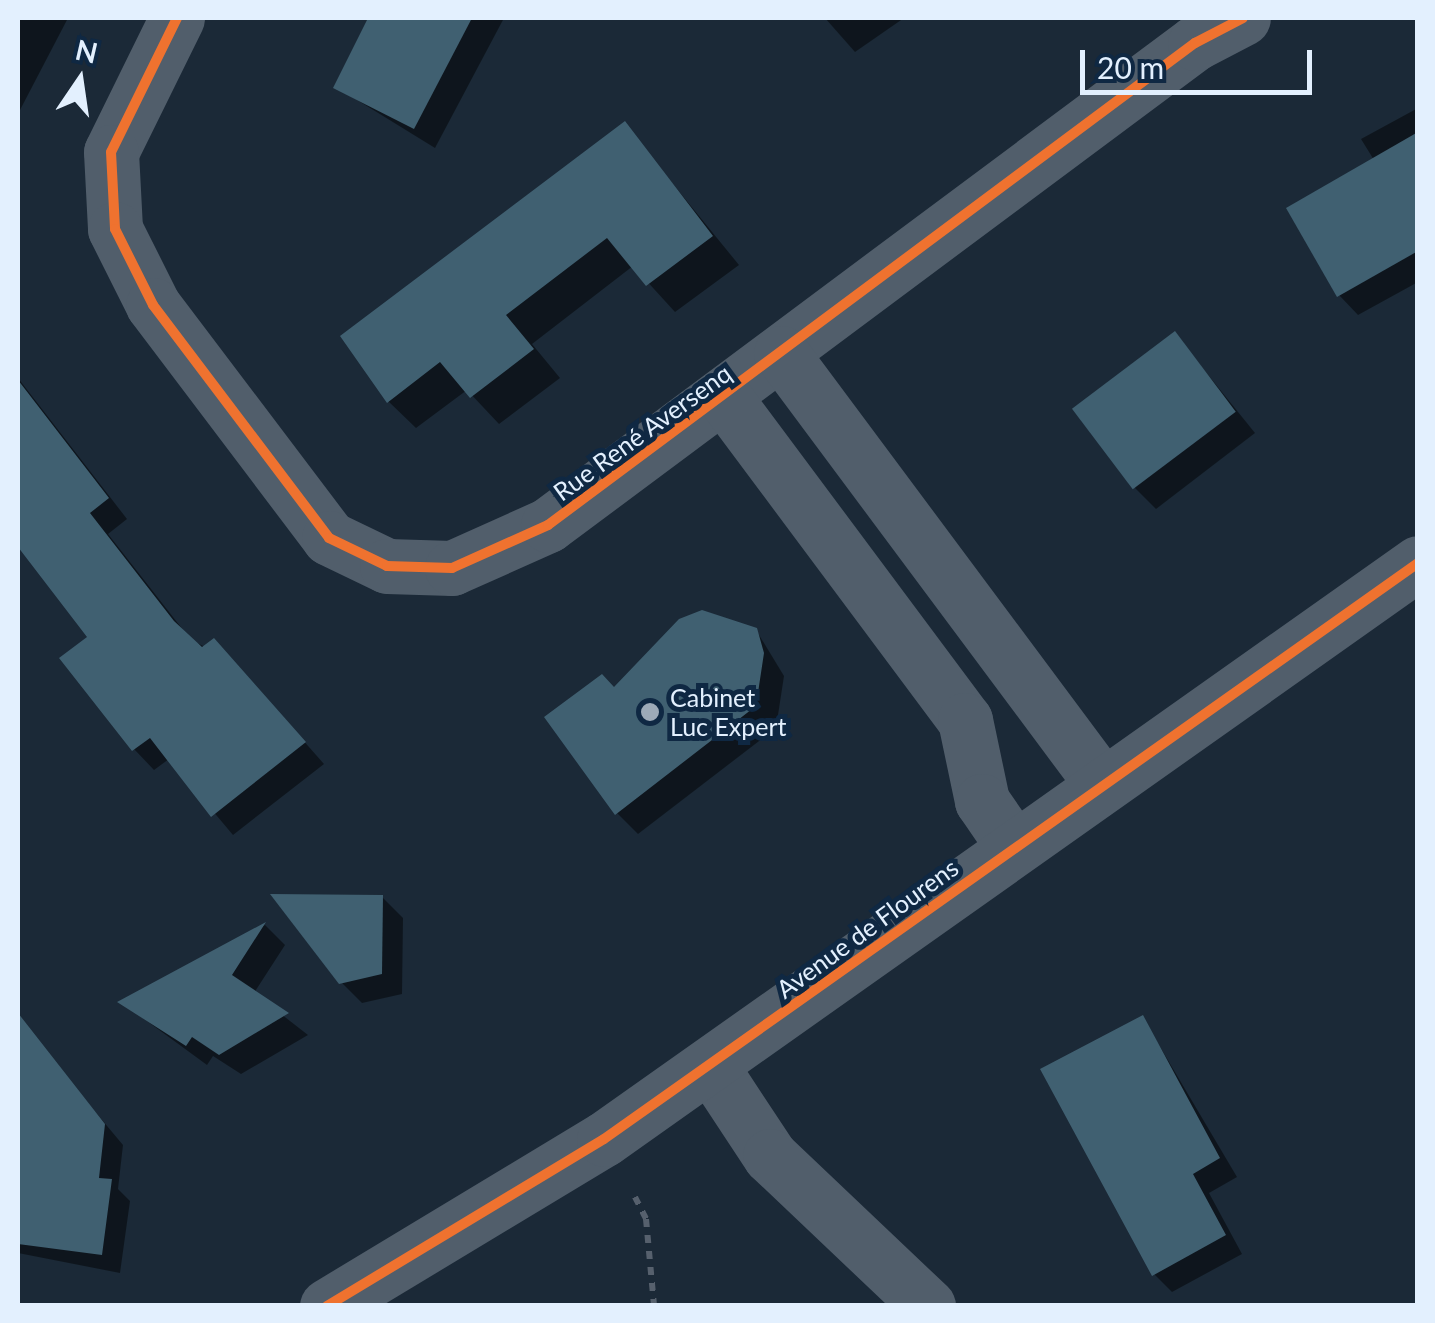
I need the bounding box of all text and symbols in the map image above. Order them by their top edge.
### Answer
north arrow [30,30,130,130]
scale bar [1085,30,1318,92]
text: N [72,32,101,70]
text: 20 m [1097,49,1164,85]
street label: Rue René Aversenq [547,357,737,507]
place label: Cabinet Luc Expert [670,683,787,742]
marker: Cabinet Luc Expert [639,701,661,723]
street label: Avenue de Flourens [770,852,964,1004]

